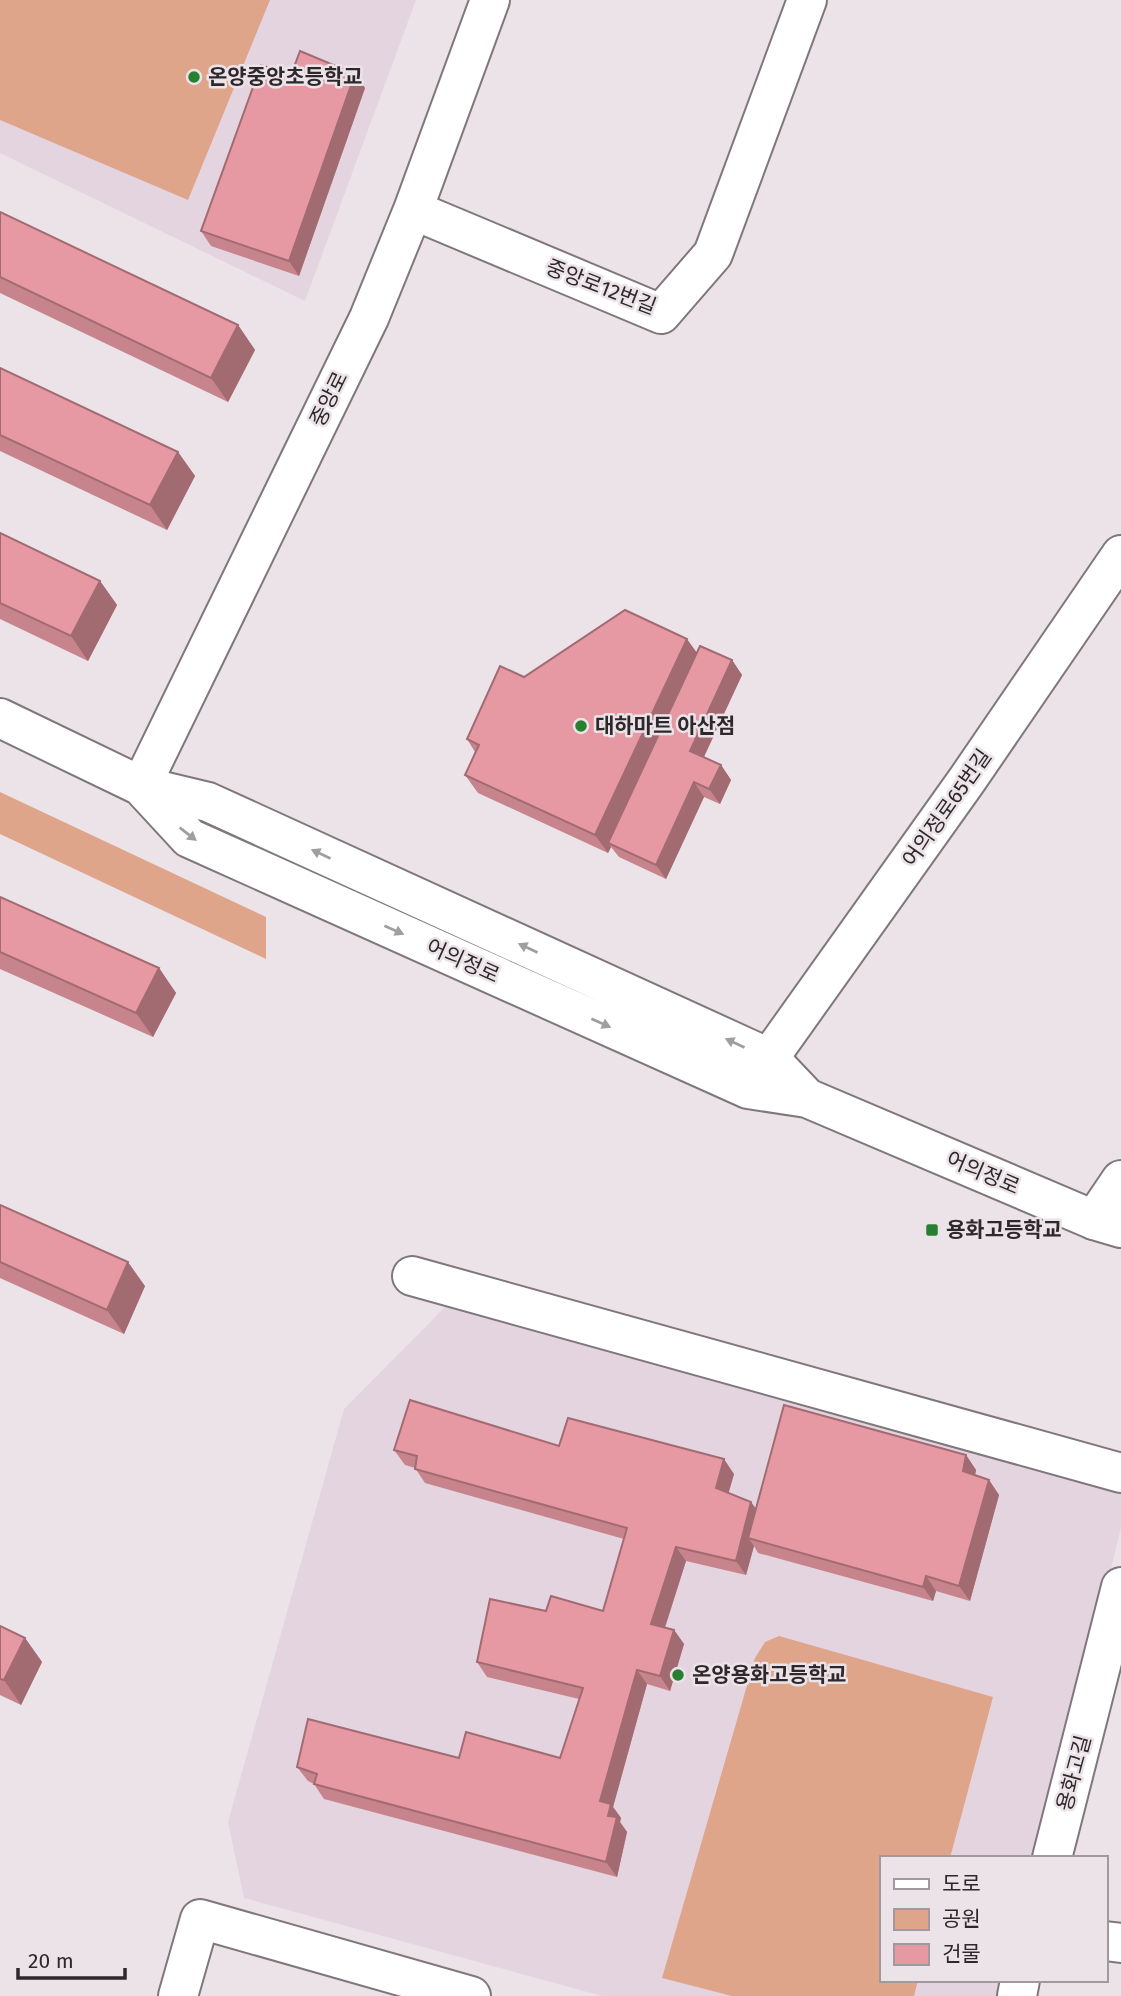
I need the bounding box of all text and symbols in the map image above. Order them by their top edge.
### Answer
place label: 온양중앙초등학교 [208,64,363,90]
marker: 온양중앙초등학교 [186,69,202,85]
street label: 중앙로12번길 [542,254,660,320]
street label: 중앙로 [305,367,353,431]
place label: 대하마트 아산점 [595,713,735,739]
marker: 대하마트 아산점 [573,718,589,734]
street label: 어의정로65번길 [897,744,997,872]
one-way arrow [179,827,197,842]
one-way arrow [311,848,331,860]
one-way arrow [384,924,404,936]
street label: 어의정로 [422,933,504,989]
one-way arrow [518,942,538,954]
one-way arrow [591,1018,612,1029]
one-way arrow [725,1037,745,1049]
street label: 어의정로 [942,1146,1024,1200]
place label: 용화고등학교 [946,1217,1062,1243]
marker: 용화고등학교 [924,1222,940,1238]
place label: 온양용화고등학교 [692,1662,847,1688]
marker: 온양용화고등학교 [670,1667,686,1683]
street label: 용화고길 [1051,1732,1097,1814]
legend [880,1856,1107,1982]
text: 도로 [942,1871,981,1897]
text: 공원 [942,1906,981,1932]
scale bar [18,1937,124,1981]
text: 건물 [942,1941,981,1967]
text: 20 m [28,1948,74,1974]

